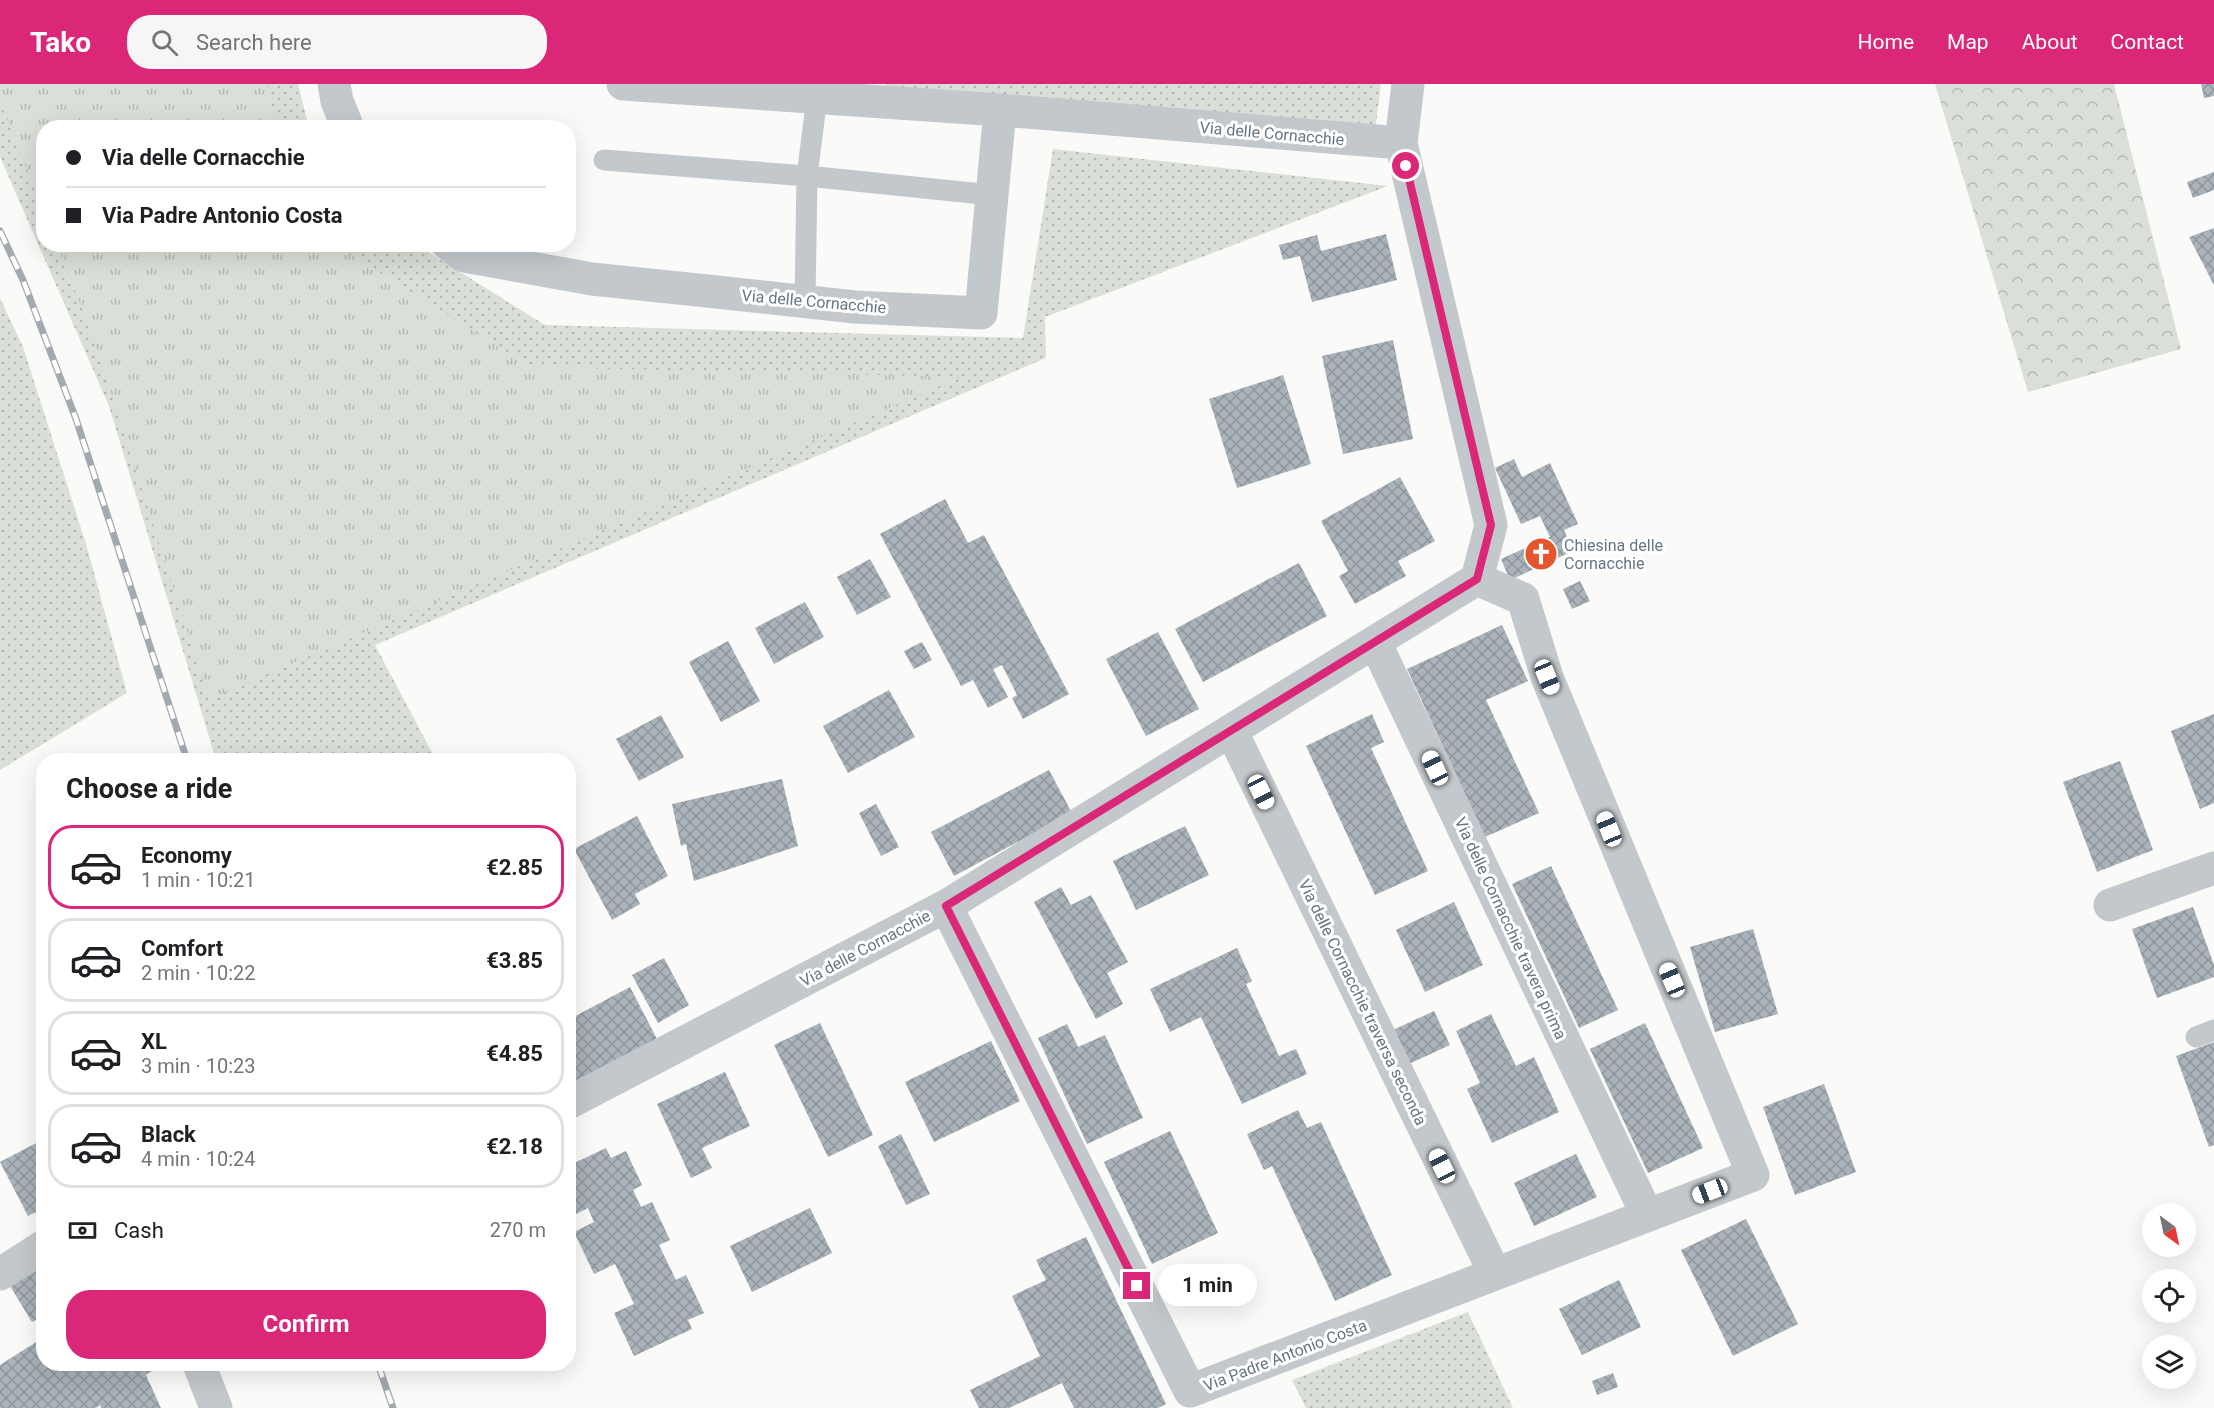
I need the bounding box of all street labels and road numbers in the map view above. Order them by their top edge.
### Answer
street label: Via delle Cornacchie [1199,118,1345,149]
street label: Via delle Cornacchie [741,286,887,317]
street label: Via delle Cornacchie travera prima [1451,814,1570,1042]
street label: Via delle Cornacchie traversa seconda [1295,876,1431,1128]
street label: Via delle Cornacchie [797,906,934,991]
street label: Via Padre Antonio Costa [1201,1316,1369,1395]

